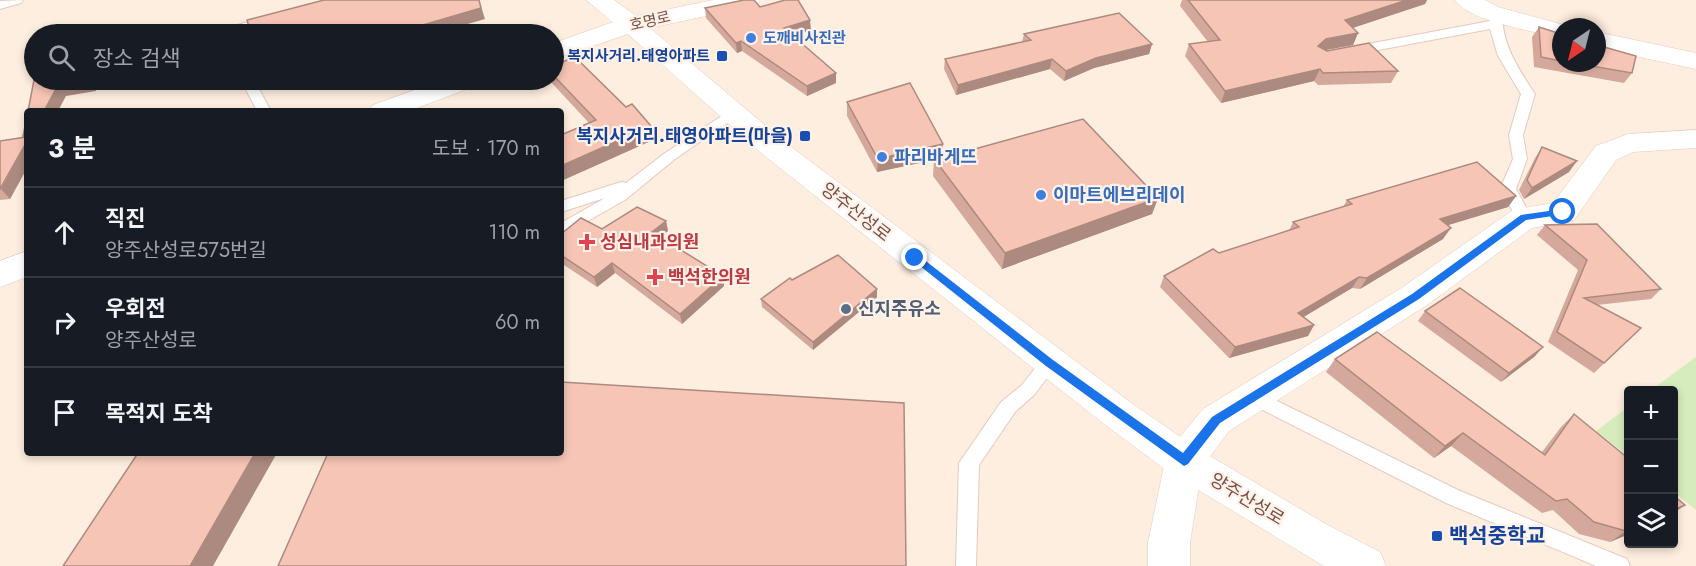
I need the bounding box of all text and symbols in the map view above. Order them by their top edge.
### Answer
street label: 호명로 [627,6,673,36]
north arrow [1552,18,1606,72]
search box [24,24,564,90]
place label: 도깨비사진관 [763,27,846,49]
marker: 도깨비사진관 [744,31,758,45]
icon: search [45,41,78,74]
text: 장소 검색 [93,42,181,74]
place label: 복지사거리.태영아파트 [567,45,710,67]
marker: 복지사거리.태영아파트 [715,49,729,63]
place label: 복지사거리.태영아파트(마을) [576,123,793,149]
text: 3 분 [48,129,96,167]
marker: 복지사거리.태영아파트(마을) [798,129,812,143]
text: 도보 · 170 m [432,134,540,163]
place label: 파리바게뜨 [894,144,977,170]
marker: 파리바게뜨 [875,150,889,164]
street label: 양주산성로 [815,176,897,248]
place label: 이마트에브리데이 [1053,182,1185,208]
marker: 이마트에브리데이 [1034,188,1048,202]
route start [1549,198,1575,224]
text: 직진 [105,202,145,234]
icon: ahead [48,216,81,249]
text: 110 m [488,218,540,247]
place label: 성심내과의원 [600,229,699,255]
marker: 성심내과의원 [578,233,596,251]
text: 양주산성로575번길 [105,236,267,265]
route end [901,244,927,270]
place label: 백석한의원 [668,264,751,290]
marker: 백석한의원 [646,268,664,286]
text: 우회전 [105,292,166,324]
place label: 신지주유소 [858,296,941,322]
marker: 신지주유소 [839,302,853,316]
icon: right [48,306,81,339]
text: 60 m [495,308,540,337]
text: 양주산성로 [105,326,197,355]
map controls [1624,386,1678,548]
button: + [1624,386,1678,440]
icon: arrive [48,396,81,429]
text: 목적지 도착 [105,397,213,429]
button: − [1624,440,1678,494]
street label: 양주산성로 [1205,467,1289,531]
button: layers [1624,494,1678,548]
place label: 백석중학교 [1449,521,1546,551]
marker: 백석중학교 [1430,529,1444,543]

